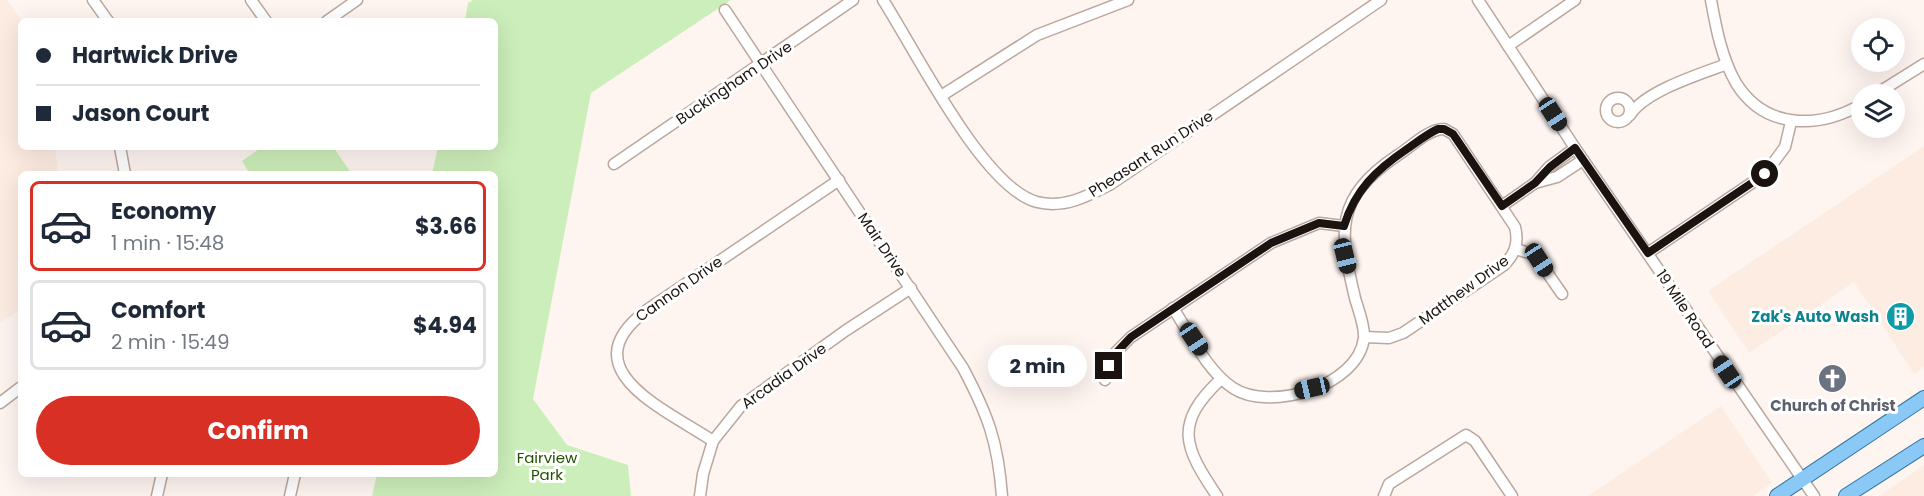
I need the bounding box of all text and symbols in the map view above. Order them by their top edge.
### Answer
map controls [1851,18,1905,138]
button: locate [1851,18,1905,72]
street label: Buckingham Drive [672,36,796,129]
text: Hartwick Drive [72,40,238,71]
button: layers [1851,84,1905,138]
car [1536,94,1570,134]
text: Jason Court [72,98,209,129]
street label: Pheasant Run Drive [1084,105,1217,202]
route start [1751,160,1778,187]
text: Economy [111,196,216,227]
icon: car [39,199,93,253]
street label: Mair Drive [853,208,912,281]
text: $3.66 [415,211,477,242]
text: 1 min · 15:48 [111,229,224,257]
car [1332,236,1358,276]
car [1522,240,1556,280]
street label: Matthew Drive [1414,250,1513,329]
street label: Cannon Drive [631,251,726,326]
street label: 19 Mile Road [1651,265,1720,352]
text: Comfort [111,295,205,326]
icon: car [39,298,93,352]
building icon: Zak's Auto Wash [1884,301,1916,333]
place label: Zak's Auto Wash [1751,306,1879,327]
text: $4.94 [413,310,477,341]
car [1176,319,1212,359]
text: 2 min · 15:49 [111,328,229,356]
street label: Arcadia Drive [737,338,831,414]
callout: 2 min [989,345,1088,387]
text: 2 min [1009,352,1066,380]
route end [1095,352,1122,379]
car [1709,352,1745,392]
church icon: Church of Christ [1817,363,1849,395]
car [1292,375,1332,401]
place label: Church of Christ [1770,395,1896,416]
button: Confirm [36,396,480,465]
park label: Fairview Park [517,447,578,485]

